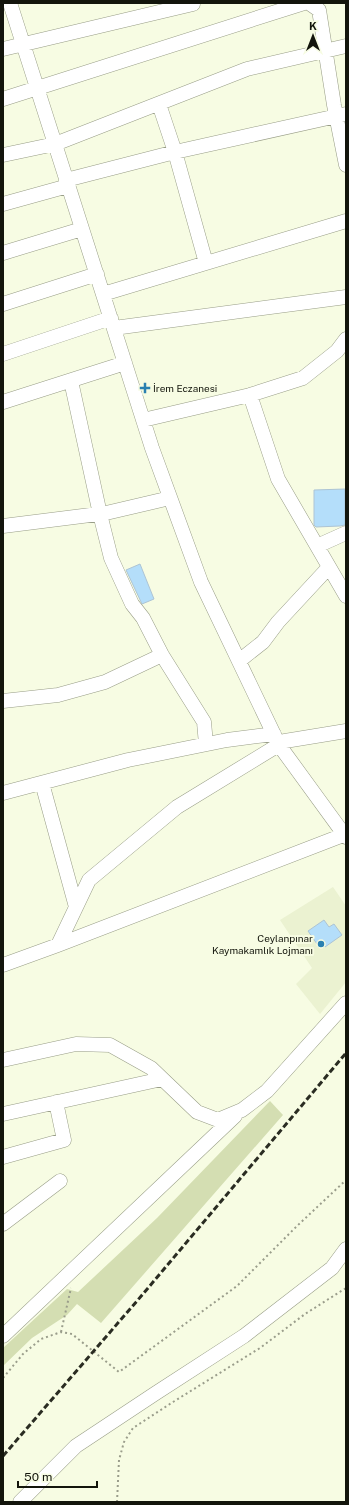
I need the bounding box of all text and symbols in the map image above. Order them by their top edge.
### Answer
north arrow [293,16,333,56]
text: K [309,20,317,32]
place label: İrem Eczanesi [153,382,217,394]
marker: İrem Eczanesi [140,383,150,393]
place label: Ceylanpınar Kaymakamlık Lojmanı [212,932,313,956]
marker: Ceylanpınar Kaymakamlık Lojmanı [316,939,326,949]
scale bar [18,1463,97,1489]
text: 50 m [24,1470,52,1484]

